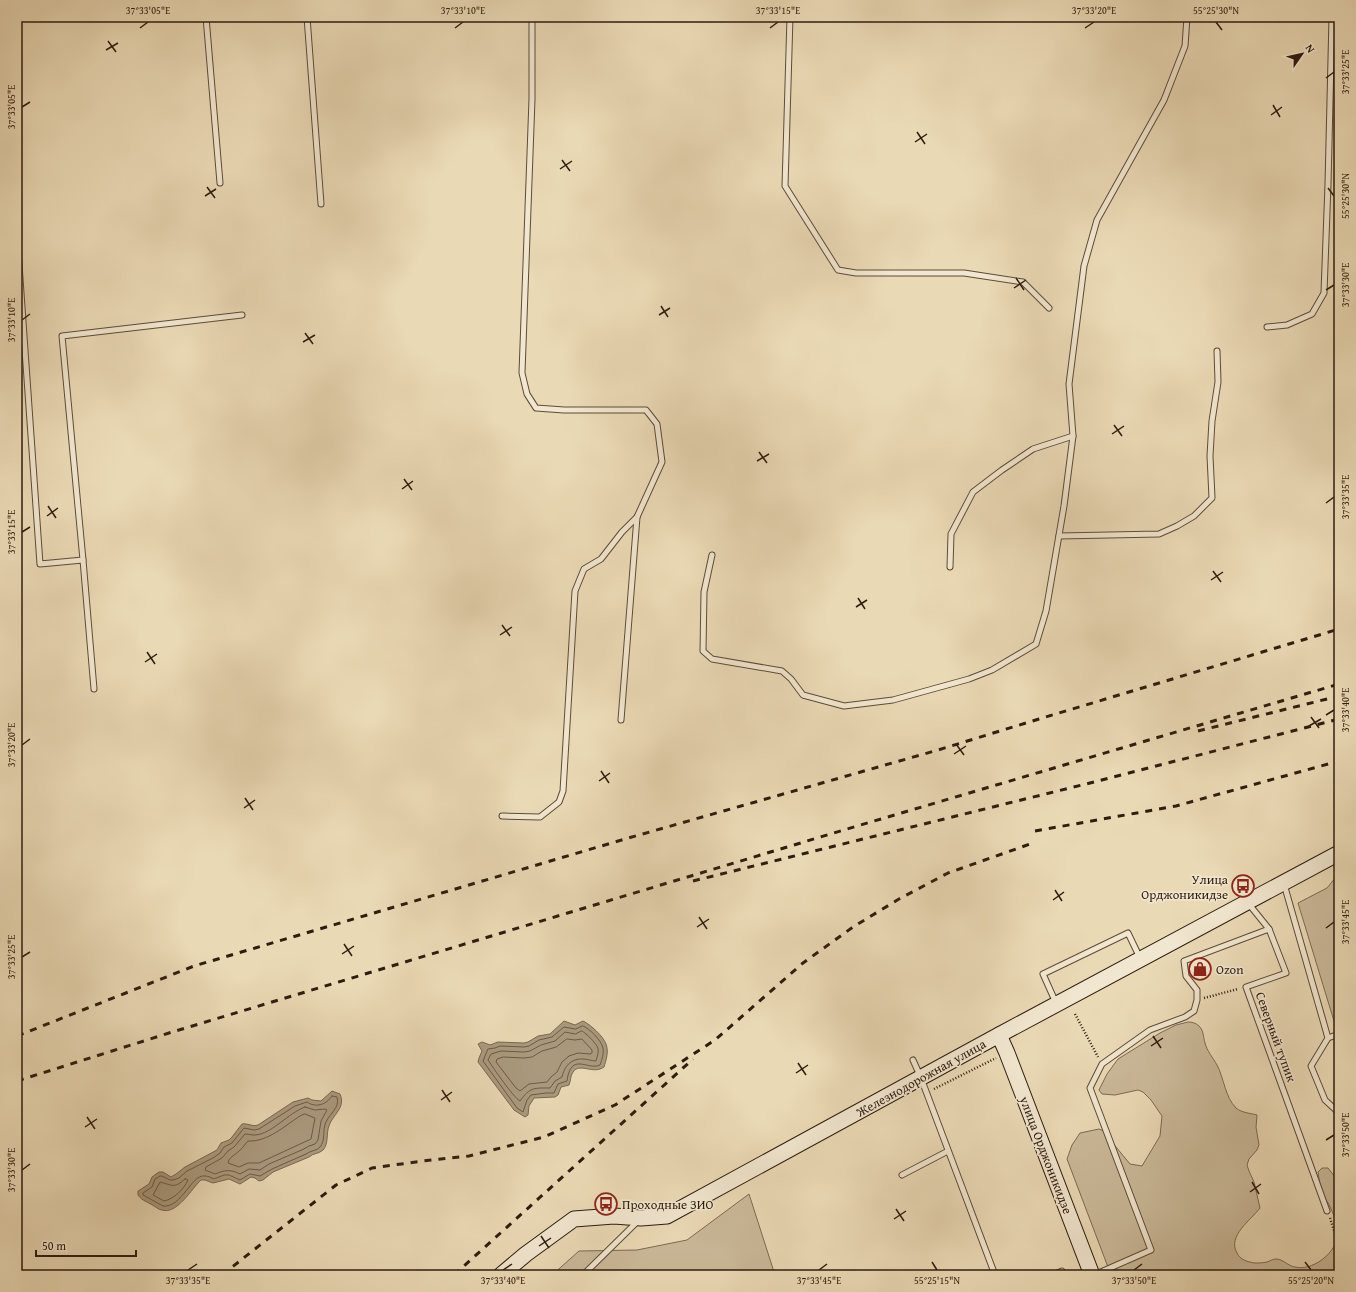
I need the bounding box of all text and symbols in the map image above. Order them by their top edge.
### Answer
text: 37°33'05"E [126,3,170,18]
text: 37°33'10"E [441,3,485,18]
text: 37°33'15"E [756,3,800,18]
text: 37°33'20"E [1072,3,1116,18]
text: 55°25'30"N [1193,3,1239,18]
north arrow [1282,34,1322,74]
text: N [1302,41,1319,56]
text: 37°33'25"E [1338,50,1353,94]
text: 37°33'05"E [4,85,19,129]
text: 55°25'30"N [1338,173,1353,219]
text: 37°33'30"E [1338,263,1353,307]
text: 37°33'10"E [4,298,19,342]
text: 37°33'35"E [1338,475,1353,519]
text: 37°33'15"E [4,510,19,554]
text: 37°33'40"E [1338,688,1353,732]
text: 37°33'20"E [4,723,19,767]
place label: Улица Орджоникидзе [1141,870,1229,904]
bus stop icon: Улица Орджоникидзе [1230,873,1256,899]
text: 37°33'45"E [1338,900,1353,944]
text: 37°33'25"E [4,935,19,979]
shop icon: Ozon [1187,956,1213,982]
place label: Ozon [1216,960,1244,979]
street label: Северный тупик [1251,989,1301,1085]
street label: Железнодорожная улица [852,1034,990,1122]
street label: улица Орджоникидзе [1014,1092,1077,1217]
text: 37°33'50"E [1338,1113,1353,1157]
text: 37°33'30"E [4,1148,19,1192]
bus stop icon: Проходные ЗИО [593,1191,619,1217]
place label: Проходные ЗИО [622,1195,713,1214]
scale bar [36,1232,136,1258]
text: 50 m [42,1237,66,1254]
text: 37°33'35"E [166,1273,210,1288]
text: 37°33'40"E [481,1273,525,1288]
text: 37°33'45"E [797,1273,841,1288]
text: 55°25'15"N [914,1273,960,1288]
text: 37°33'50"E [1112,1273,1156,1288]
text: 55°25'20"N [1288,1273,1334,1288]

